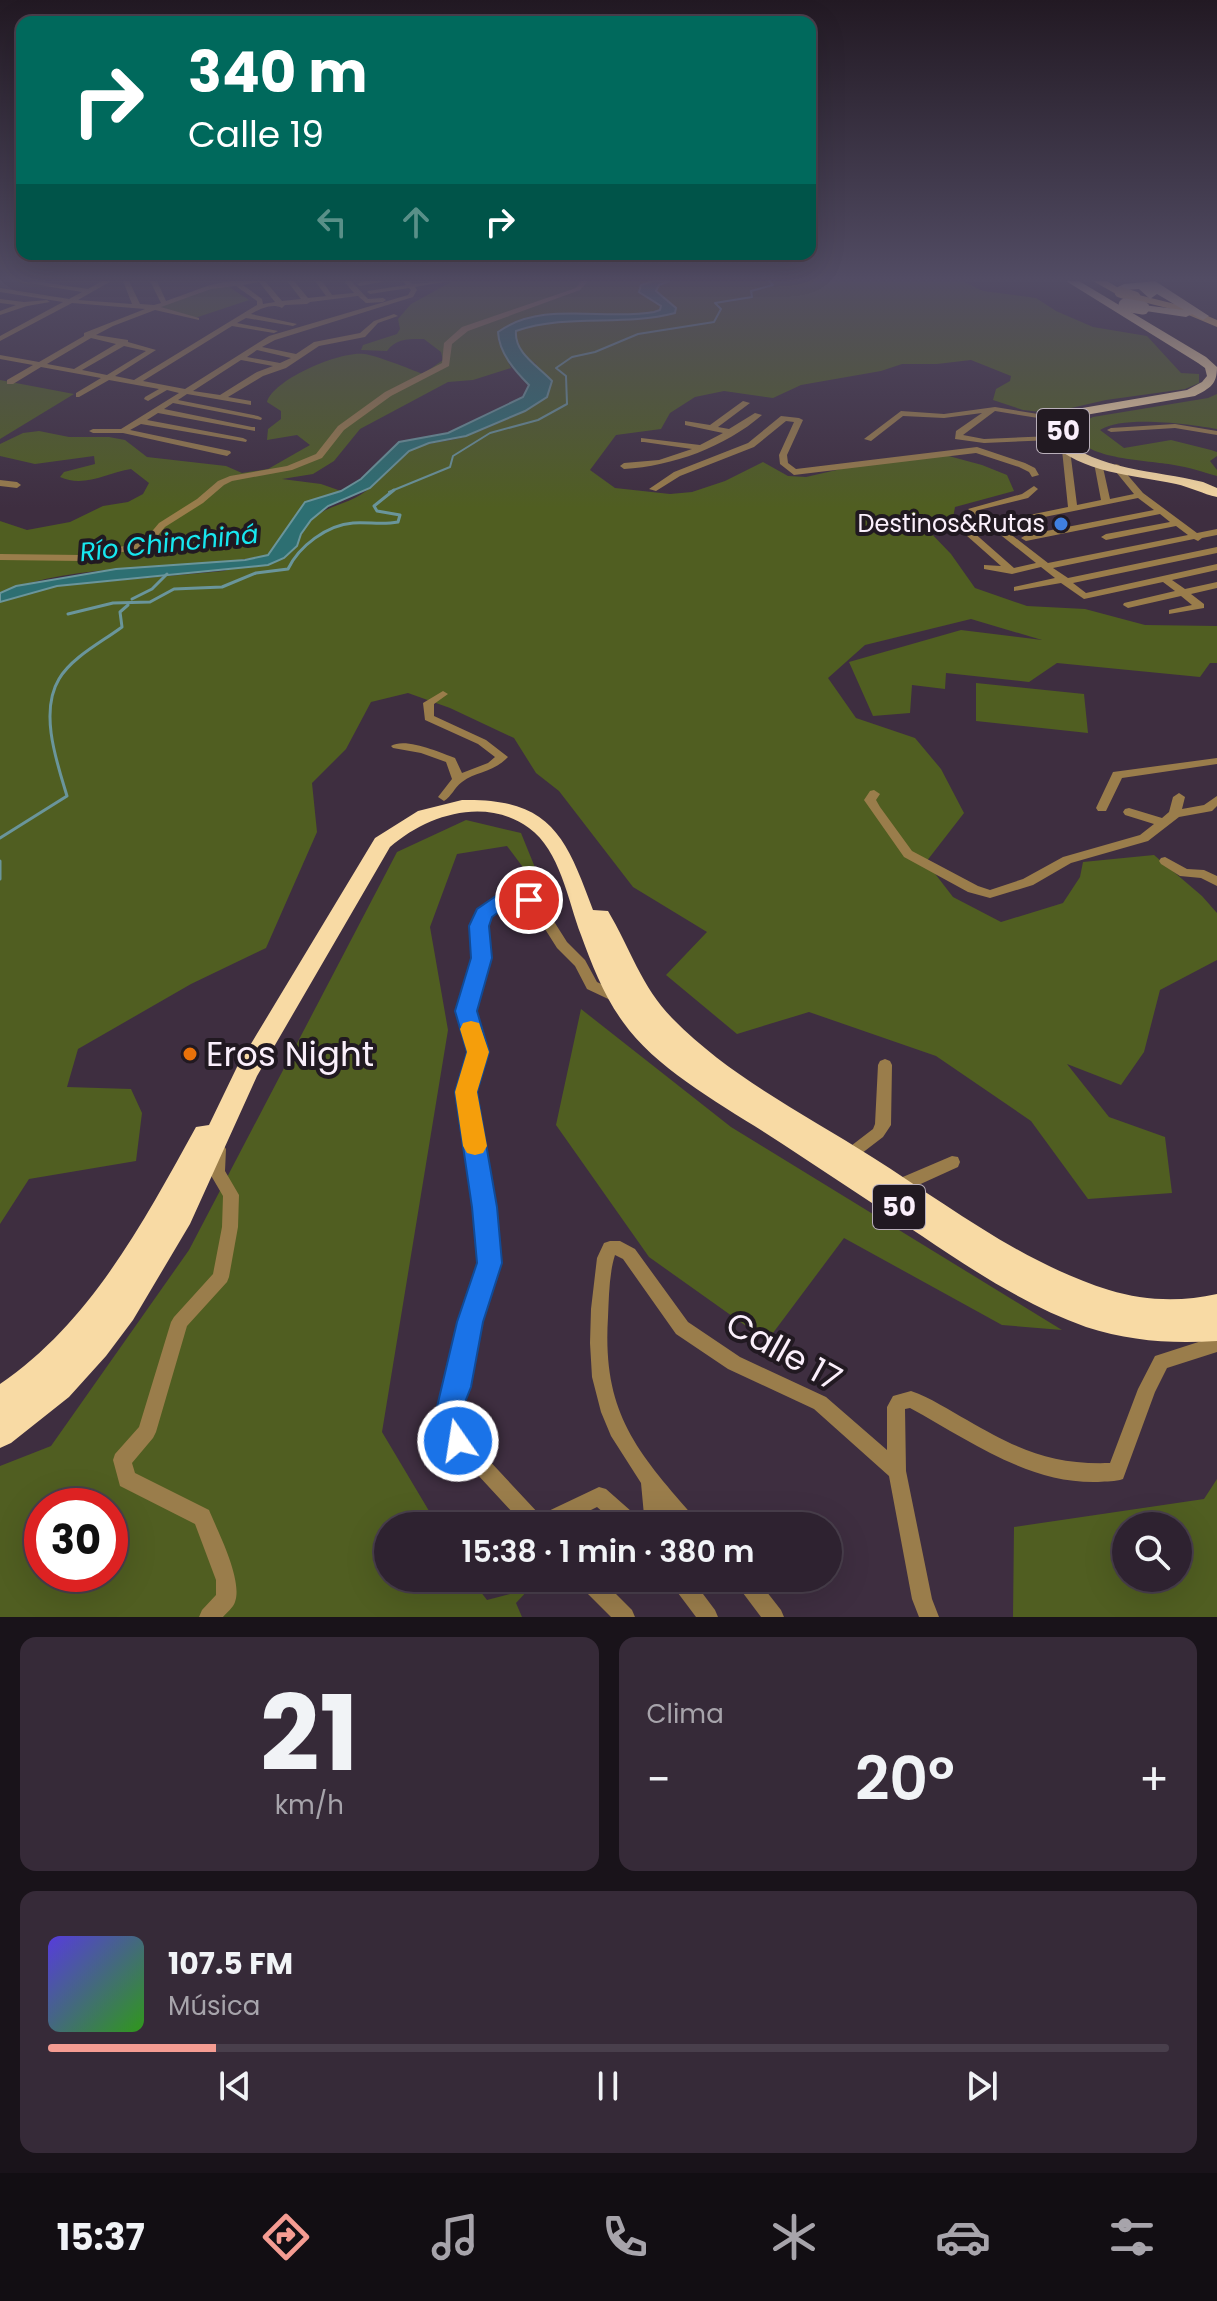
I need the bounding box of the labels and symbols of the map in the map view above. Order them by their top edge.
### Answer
road number: 50 [1037,409,1089,453]
place label: Destinos&Rutas [858,507,1045,540]
marker: Destinos&Rutas [1052,515,1070,533]
water label: Río Chinchiná [78,516,260,570]
pin [495,866,563,934]
place label: Eros Night [206,1030,374,1078]
marker: Eros Night [181,1045,199,1063]
road number: 50 [873,1185,925,1229]
street label: Calle 17 [717,1300,851,1402]
position arrow [416,1399,500,1483]
speed limit sign: 30 [24,1488,128,1592]

